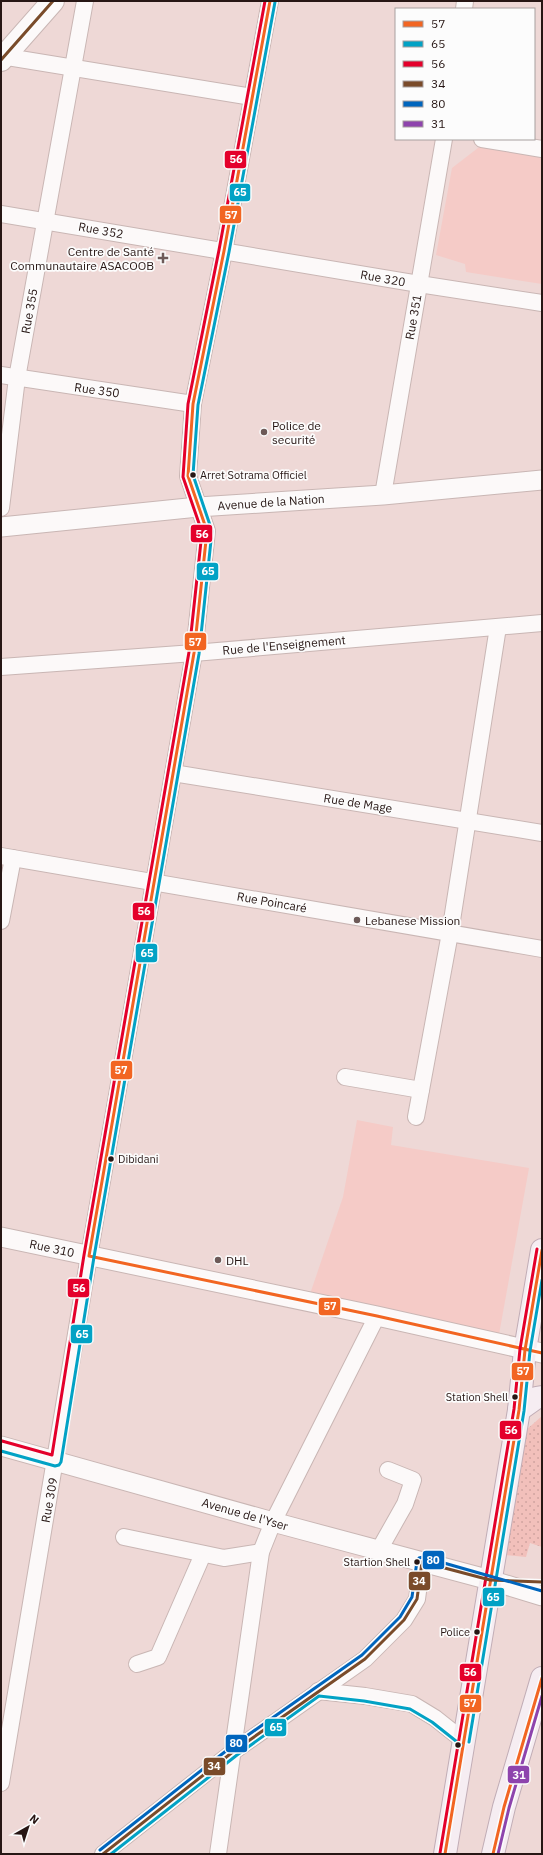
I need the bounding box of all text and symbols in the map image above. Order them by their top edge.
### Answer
legend [395,8,535,140]
text: 57 [431,16,445,31]
text: 65 [431,36,445,51]
text: 56 [431,56,445,71]
text: 34 [431,76,445,91]
text: 80 [431,96,445,111]
text: 31 [431,116,445,131]
line badge: 56 [224,150,247,169]
text: 56 [229,152,243,166]
line badge: 65 [229,183,251,202]
text: 65 [233,185,247,199]
line badge: 57 [219,205,242,224]
text: 57 [224,208,238,222]
street label: Rue 352 [77,219,125,241]
place label: Centre de Santé Communautaire ASACOOB [10,244,154,273]
marker: Centre de Santé Communautaire ASACOOB [157,252,169,264]
street label: Rue 320 [359,267,407,289]
street label: Rue 355 [18,287,40,335]
street label: Rue 351 [402,293,424,341]
street label: Rue 350 [73,379,121,401]
place label: Police de securité [272,418,321,447]
marker: Police de securité [259,427,269,437]
place label: Arret Sotrama Officiel [200,468,307,482]
marker: Arret Sotrama Officiel [188,470,198,480]
street label: Avenue de la Nation [217,491,325,513]
line badge: 56 [190,524,213,543]
text: 56 [195,527,209,541]
line badge: 65 [196,562,219,581]
text: 65 [201,564,215,578]
line badge: 57 [184,632,207,651]
street label: Rue de l'Enseignement [222,632,346,658]
text: 57 [188,635,202,649]
street label: Rue de Mage [323,790,394,816]
street label: Rue Poincaré [236,888,309,916]
line badge: 56 [132,902,155,921]
text: 56 [137,904,151,918]
place label: Lebanese Mission [365,913,460,928]
marker: Lebanese Mission [352,915,362,925]
line badge: 65 [135,943,158,963]
text: 65 [140,946,154,960]
line badge: 57 [110,1060,133,1080]
text: 57 [114,1063,128,1077]
place label: Dibidani [118,1152,159,1166]
marker: Dibidani [106,1154,116,1164]
street label: Rue 310 [28,1236,76,1260]
place label: DHL [226,1253,249,1268]
marker: DHL [213,1255,223,1265]
line badge: 56 [67,1278,90,1298]
text: 56 [72,1281,86,1295]
line badge: 57 [318,1297,341,1316]
text: 57 [323,1299,337,1313]
line badge: 65 [70,1324,93,1344]
text: 65 [75,1327,89,1341]
line badge: 57 [511,1362,534,1381]
text: 57 [516,1364,530,1378]
place label: Station Shell [446,1390,508,1404]
marker: Station Shell [510,1392,520,1402]
line badge: 56 [499,1420,522,1440]
text: 56 [504,1423,518,1437]
street label: Rue 309 [38,1476,60,1524]
street label: Avenue de l'Yser [200,1495,290,1534]
line badge: 80 [422,1550,445,1570]
text: 80 [426,1553,440,1567]
place label: Startion Shell [344,1555,410,1569]
marker: Startion Shell [412,1557,422,1567]
line badge: 34 [408,1571,431,1591]
text: 34 [412,1574,426,1588]
line badge: 65 [482,1587,505,1607]
text: 65 [486,1590,500,1604]
place label: Police [440,1625,470,1639]
marker: Police [472,1627,482,1637]
line badge: 56 [459,1663,482,1682]
text: 56 [463,1665,477,1679]
line badge: 57 [459,1694,482,1713]
text: 57 [463,1696,477,1710]
line badge: 65 [264,1718,287,1737]
text: 65 [269,1720,283,1734]
line badge: 80 [225,1734,248,1753]
text: 80 [229,1736,243,1750]
unlabelled marker [453,1740,463,1750]
line badge: 34 [203,1757,226,1776]
text: 34 [207,1759,221,1773]
line badge: 31 [507,1765,530,1784]
text: 31 [512,1768,526,1782]
north arrow [8,1807,48,1847]
text: N [27,1811,42,1827]

